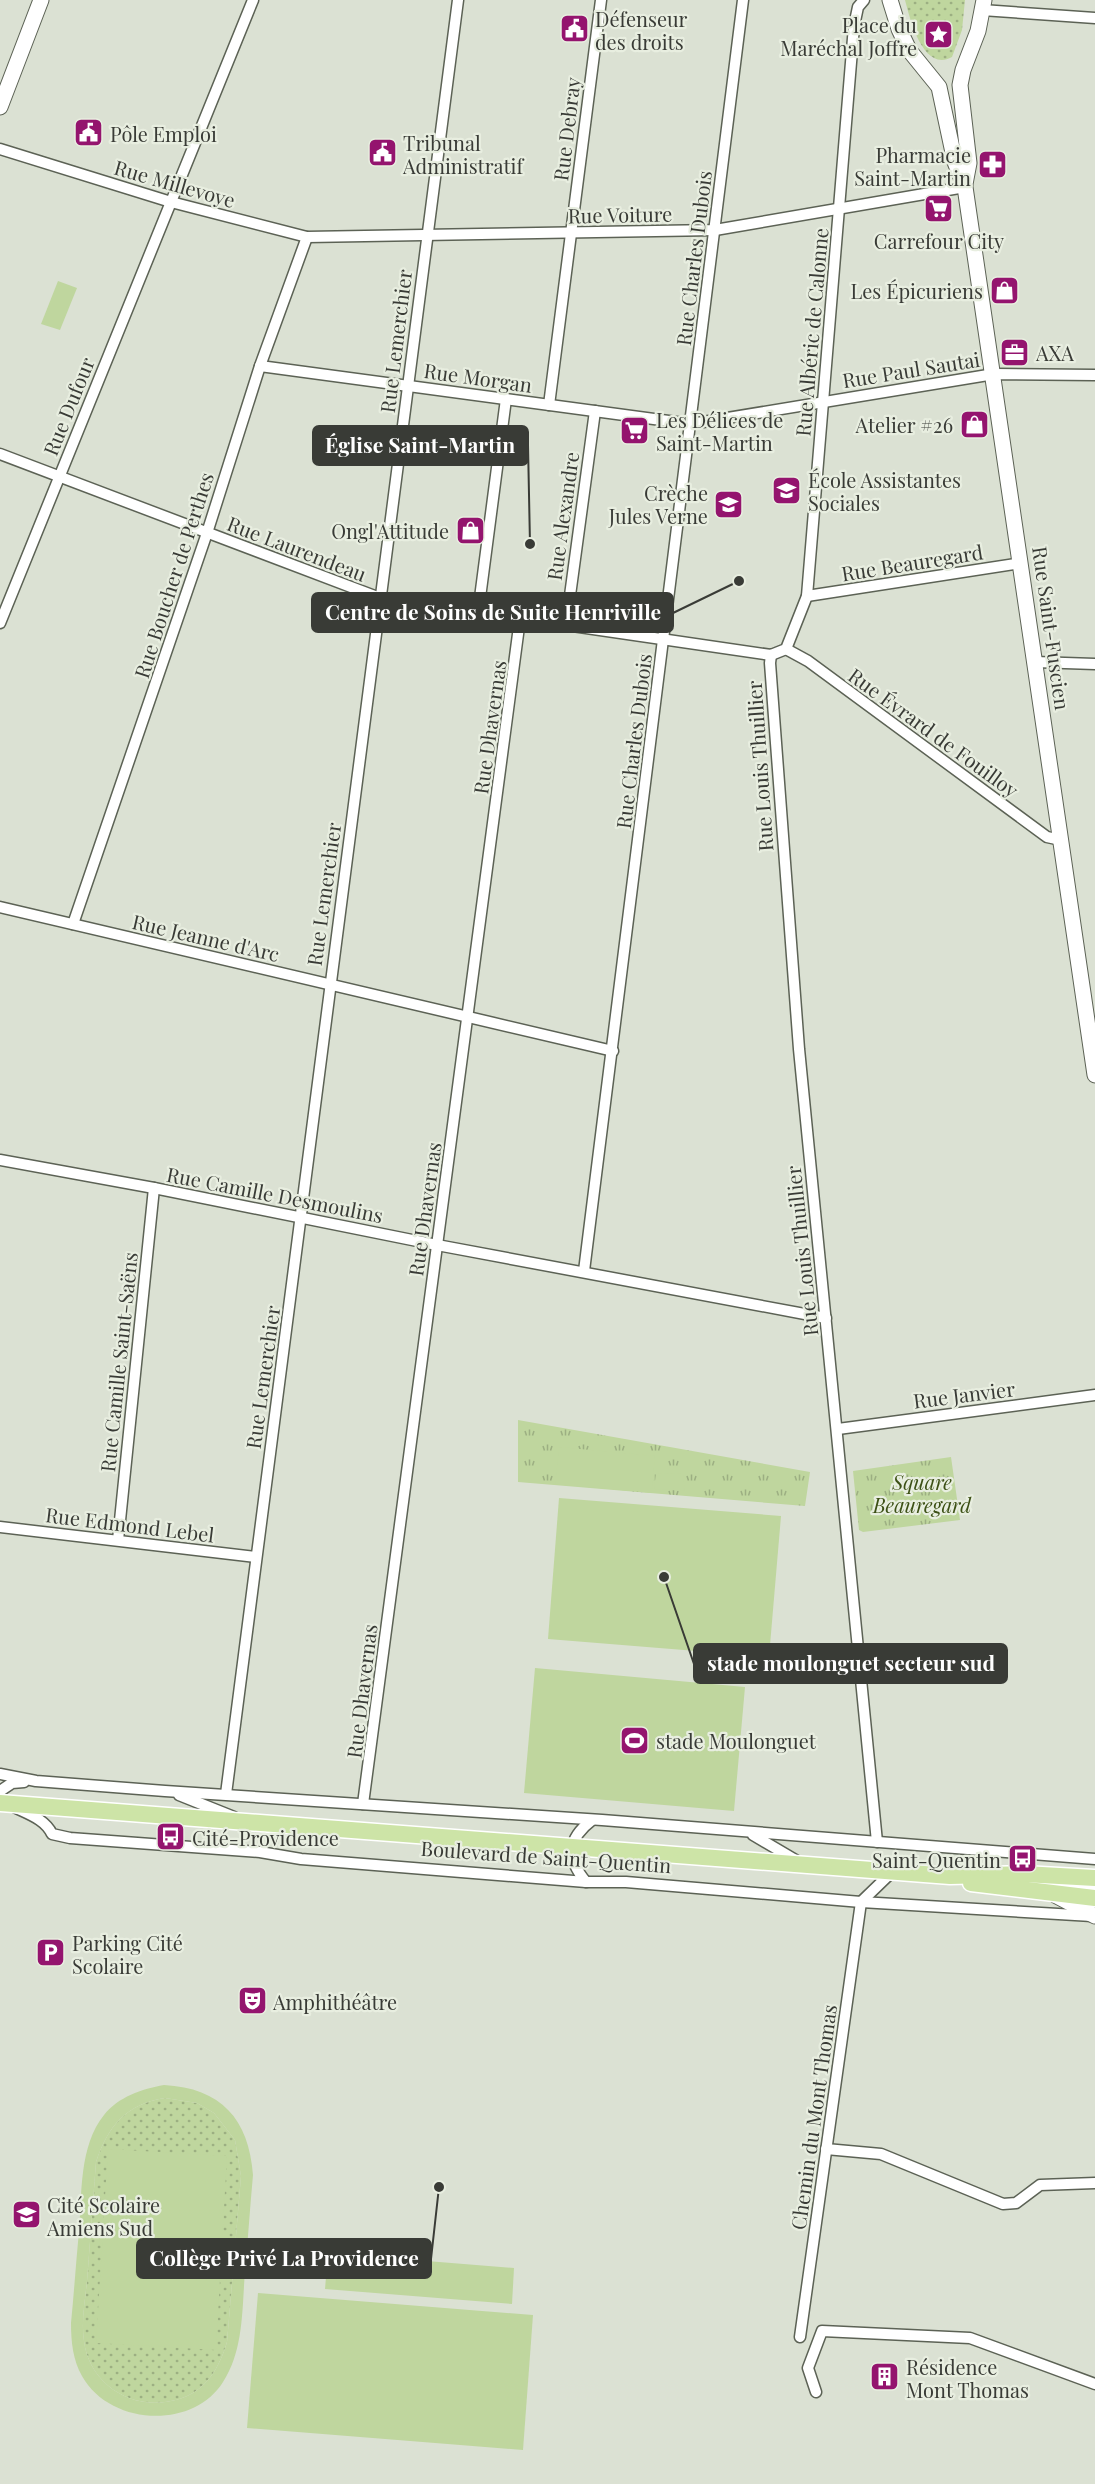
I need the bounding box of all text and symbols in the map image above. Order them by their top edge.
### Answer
place label: Défenseur des droits [595,5,688,55]
place label: Place du Maréchal Joffre [780,11,917,61]
public building icon: Défenseur des droits [558,13,590,45]
place icon: Place du Maréchal Joffre [922,19,954,51]
street label: Rue Debray [546,76,586,182]
public building icon: Pôle Emploi [73,117,105,149]
place label: Pôle Emploi [110,120,217,147]
place label: Tribunal Administratif [402,129,524,179]
public building icon: Tribunal Administratif [366,137,398,169]
place label: Pharmacie Saint-Martin [854,141,971,191]
pharmacy icon: Pharmacie Saint-Martin [976,149,1008,181]
street label: Rue Millevoye [111,153,239,213]
street label: Rue Charles Dubois [669,169,717,347]
supermarket icon: Carrefour City [923,193,955,225]
street label: Rue Voiture [567,200,673,228]
street label: Rue Albéric de Calonne [788,227,834,437]
place label: Carrefour City [874,227,1004,254]
street label: Rue Lemerchier [373,268,417,414]
shop icon: Les Épicuriens [988,274,1020,306]
place label: Les Épicuriens [850,277,983,304]
office icon: AXA [999,336,1031,368]
place label: AXA [1035,339,1074,366]
street label: Rue Paul Sautai [840,345,982,393]
street label: Rue Dufour [36,353,100,459]
street label: Rue Morgan [422,356,534,398]
place label: Les Délices de Saint-Martin [656,406,783,456]
shop icon: Atelier #26 [958,408,990,440]
place label: Atelier #26 [854,411,953,438]
supermarket icon: Les Délices de Saint-Martin [619,415,651,447]
callout: Église Saint-Martin [313,426,528,465]
text: Église Saint-Martin [325,430,515,458]
street label: Rue Alexandre [540,450,584,582]
place label: École Assistantes Sociales [808,466,961,516]
street label: Rue Boucher de Perthes [127,469,219,681]
school or university icon: École Assistantes Sociales [771,475,803,507]
place label: Crèche Jules Verne [608,479,708,529]
school or university icon: Crèche Jules Verne [713,488,745,520]
street label: Rue Laurendeau [224,509,371,587]
shop icon: Ongl'Attitude [454,514,486,546]
place label: Ongl'Attitude [331,517,449,544]
street label: Rue Beauregard [839,537,985,587]
street label: Rue Saint-Fuscien [1027,544,1077,712]
callout: Centre de Soins de Suite Henriville [312,593,673,632]
text: Centre de Soins de Suite Henriville [325,597,661,625]
street label: Rue Charles Dubois [609,652,657,830]
street label: Rue Dhavernas [466,658,512,796]
street label: Rue Évrard de Fouilloy [844,661,1024,803]
street label: Rue Louis Thuillier [740,680,778,852]
street label: Rue Lemerchier [300,821,346,967]
street label: Rue Jeanne d'Arc [130,907,282,967]
street label: Rue Dhavernas [401,1140,447,1278]
street label: Rue Camille Desmoulins [165,1160,385,1228]
street label: Rue Louis Thuillier [779,1164,823,1338]
street label: Rue Camille Saint-Saëns [93,1251,143,1473]
street label: Rue Lemerchier [239,1304,285,1450]
street label: Rue Janvier [912,1374,1016,1414]
park label: Square Beauregard [872,1468,972,1518]
street label: Rue Edmond Lebel [44,1500,216,1548]
street label: Rue Dhavernas [339,1622,383,1760]
callout: stade moulonguet secteur sud [694,1644,1007,1683]
text: stade moulonguet secteur sud [707,1648,996,1676]
sports icon: stade Moulonguet [619,1724,651,1756]
place label: stade Moulonguet [656,1727,817,1754]
bus stop icon: Cité-Providence [155,1821,187,1853]
place label: Cité-Providence [192,1824,339,1851]
street label: Boulevard de Saint-Quentin [420,1834,672,1878]
bus stop icon: Saint-Quentin [1006,1843,1038,1875]
place label: Saint-Quentin [872,1846,1001,1873]
place label: Parking Cité Scolaire [72,1929,183,1979]
parking icon: Parking Cité Scolaire [35,1937,67,1969]
theatre icon: Amphithéâtre [236,1985,268,2017]
place label: Amphithéâtre [272,1988,397,2015]
street label: Chemin du Mont Thomas [784,2003,842,2231]
place label: Cité Scolaire Amiens Sud [46,2191,160,2241]
school or university icon: Cité Scolaire Amiens Sud [10,2199,42,2231]
callout: Collège Privé La Providence [137,2239,431,2278]
text: Collège Privé La Providence [149,2243,419,2271]
place label: Résidence Mont Thomas [906,2353,1029,2403]
building icon: Résidence Mont Thomas [869,2361,901,2393]

